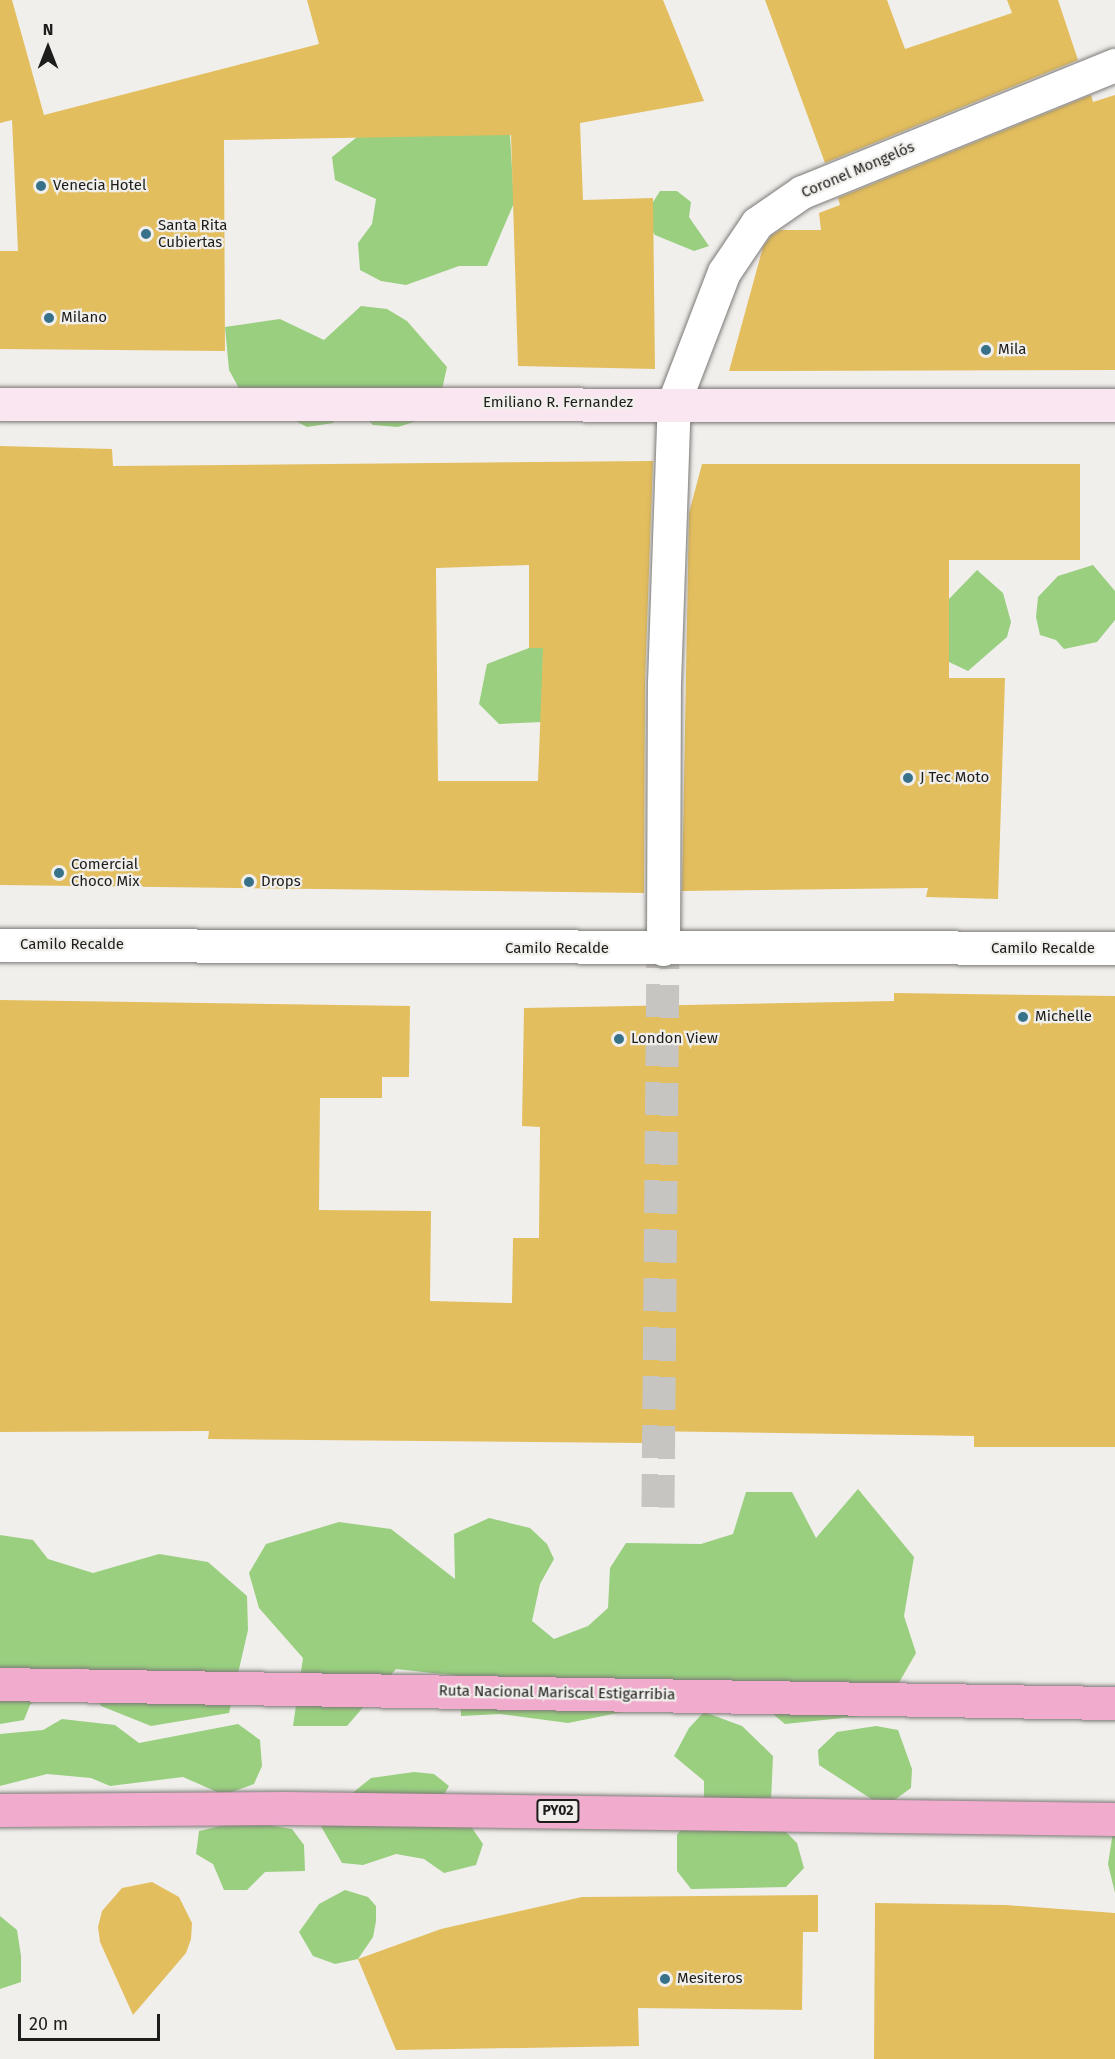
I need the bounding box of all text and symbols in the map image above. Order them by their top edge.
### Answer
north arrow [18,18,78,78]
text: N [43,20,53,39]
street label: Coronel Mongelós [799,138,917,202]
place label: Venecia Hotel [53,177,146,195]
marker: Venecia Hotel [34,179,48,193]
place label: Santa Rita Cubiertas [158,216,227,251]
marker: Santa Rita Cubiertas [139,227,153,241]
place label: Milano [61,309,107,327]
marker: Milano [42,311,56,325]
place label: Mila [998,341,1026,359]
marker: Mila [979,343,993,357]
street label: Emiliano R. Fernandez [483,394,633,412]
place label: J Tec Moto [920,769,989,787]
marker: J Tec Moto [901,771,915,785]
place label: Comercial Choco Mix [71,855,140,890]
marker: Comercial Choco Mix [52,866,66,880]
place label: Drops [261,873,301,891]
marker: Drops [242,875,256,889]
street label: Camilo Recalde [20,936,124,954]
street label: Camilo Recalde [505,940,609,958]
street label: Camilo Recalde [991,940,1095,958]
place label: Michelle [1035,1008,1092,1026]
marker: Michelle [1016,1010,1030,1024]
place label: London View [631,1030,718,1048]
marker: London View [612,1032,626,1046]
street label: Ruta Nacional Mariscal Estigarribia [439,1682,675,1704]
road number: PY02 [536,1800,580,1822]
place label: Mesiteros [677,1970,743,1988]
marker: Mesiteros [658,1972,672,1986]
scale bar [21,2002,164,2040]
text: 20 m [29,2013,68,2035]

